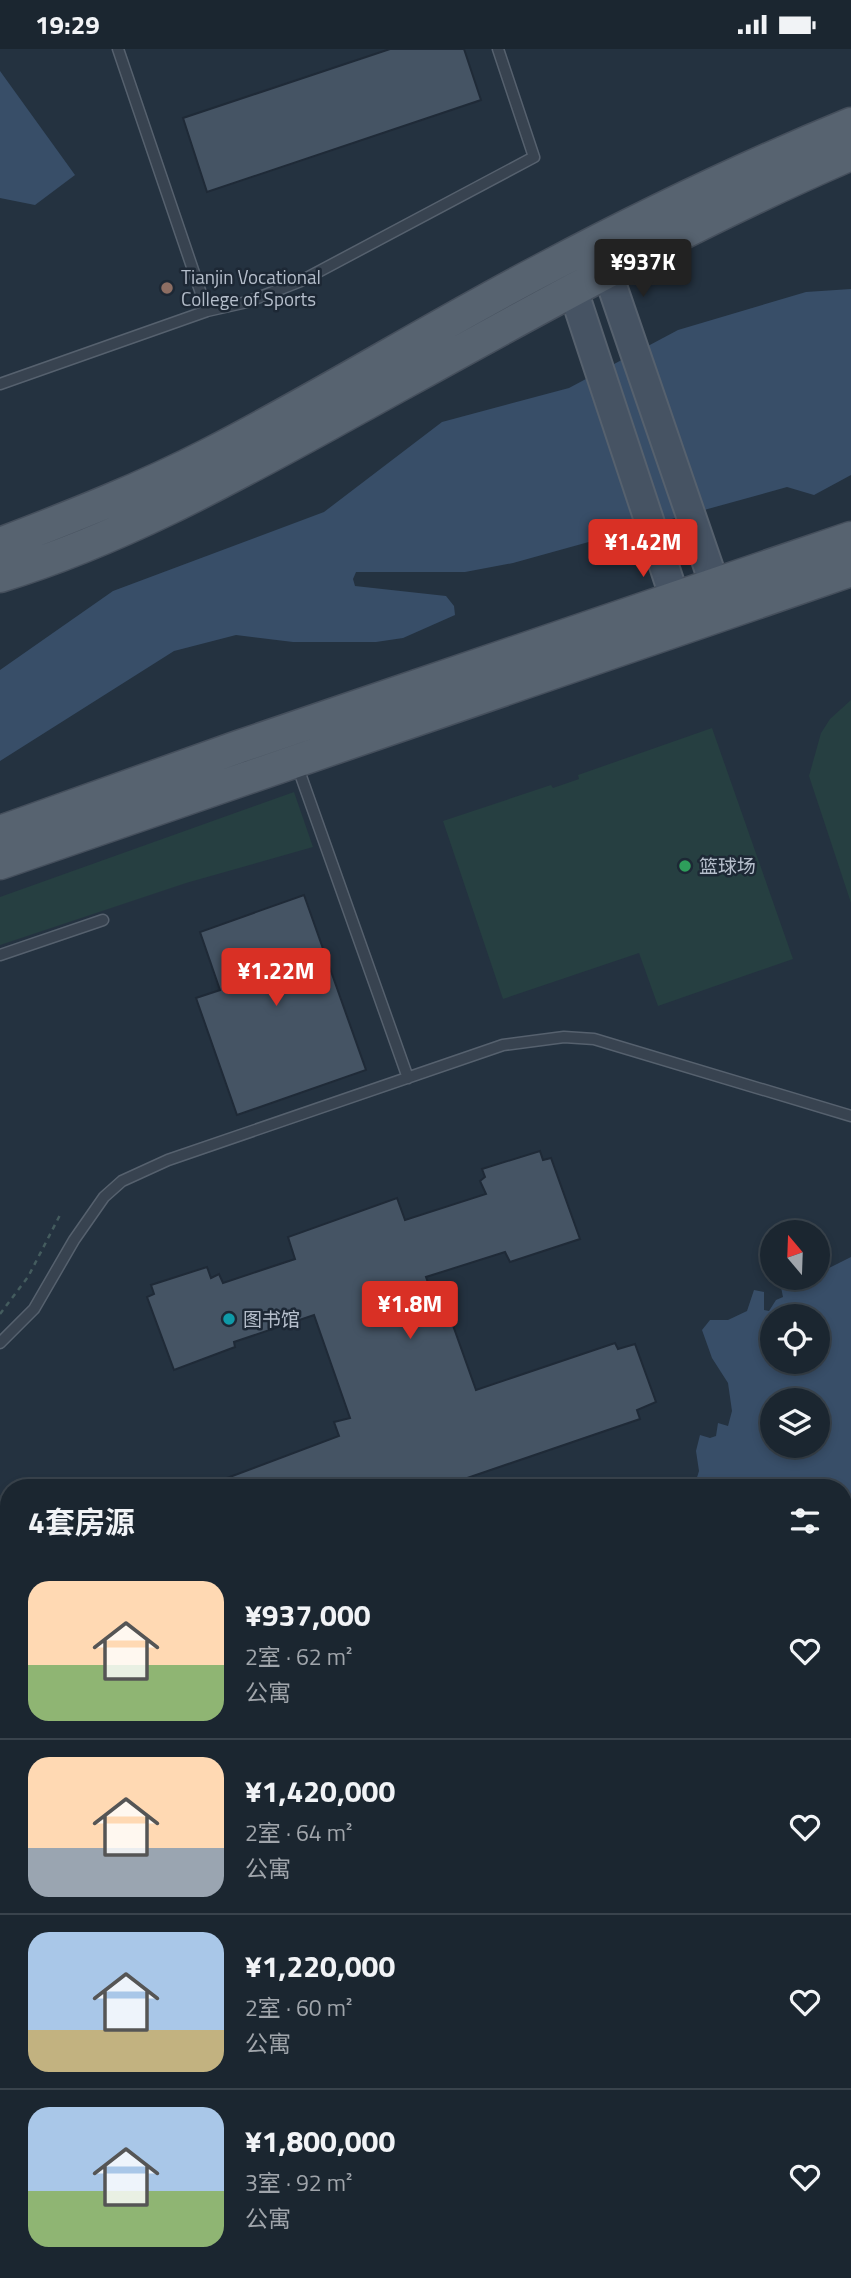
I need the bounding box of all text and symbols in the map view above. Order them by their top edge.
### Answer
text: 19:29 [35,5,100,44]
pin: ¥937K [594,239,692,299]
text: ¥937K [610,244,676,279]
place label: Tianjin Vocational College of Sports [181,262,321,313]
marker: Tianjin Vocational College of Sports [159,280,175,296]
pin: ¥1.42M [586,519,700,579]
text: ¥1.42M [604,524,682,559]
place label: 篮球场 [699,851,756,880]
marker: 篮球场 [677,858,693,874]
pin: ¥1.22M [219,949,333,1008]
text: ¥1.22M [237,953,315,988]
north arrow [760,1220,830,1290]
map controls [760,1220,830,1458]
pin: ¥1.8M [361,1281,459,1341]
text: ¥1.8M [378,1286,442,1321]
place label: 图书馆 [243,1304,300,1333]
button: locate [760,1304,830,1374]
marker: 图书馆 [221,1311,237,1327]
button: layers [760,1388,830,1458]
text: 4套房源 [28,1499,135,1545]
icon: filters [786,1502,824,1540]
text: ¥937,000 [245,1592,371,1638]
icon: home [84,1609,168,1693]
icon: heart [786,1632,824,1670]
text: 2室 · 62 m² [245,1639,352,1674]
text: 公寓 [245,1675,291,1710]
text: ¥1,420,000 [245,1768,395,1814]
icon: home [84,1785,168,1869]
icon: heart [786,1808,824,1846]
text: 2室 · 64 m² [245,1815,352,1850]
text: 公寓 [245,1851,291,1886]
text: ¥1,220,000 [245,1943,395,1989]
icon: home [84,1960,168,2044]
icon: heart [786,1983,824,2021]
text: 2室 · 60 m² [245,1990,352,2025]
text: 公寓 [245,2026,291,2061]
text: ¥1,800,000 [245,2118,395,2164]
icon: home [84,2135,168,2219]
icon: heart [786,2158,824,2196]
text: 3室 · 92 m² [245,2165,352,2200]
text: 公寓 [245,2201,291,2236]

